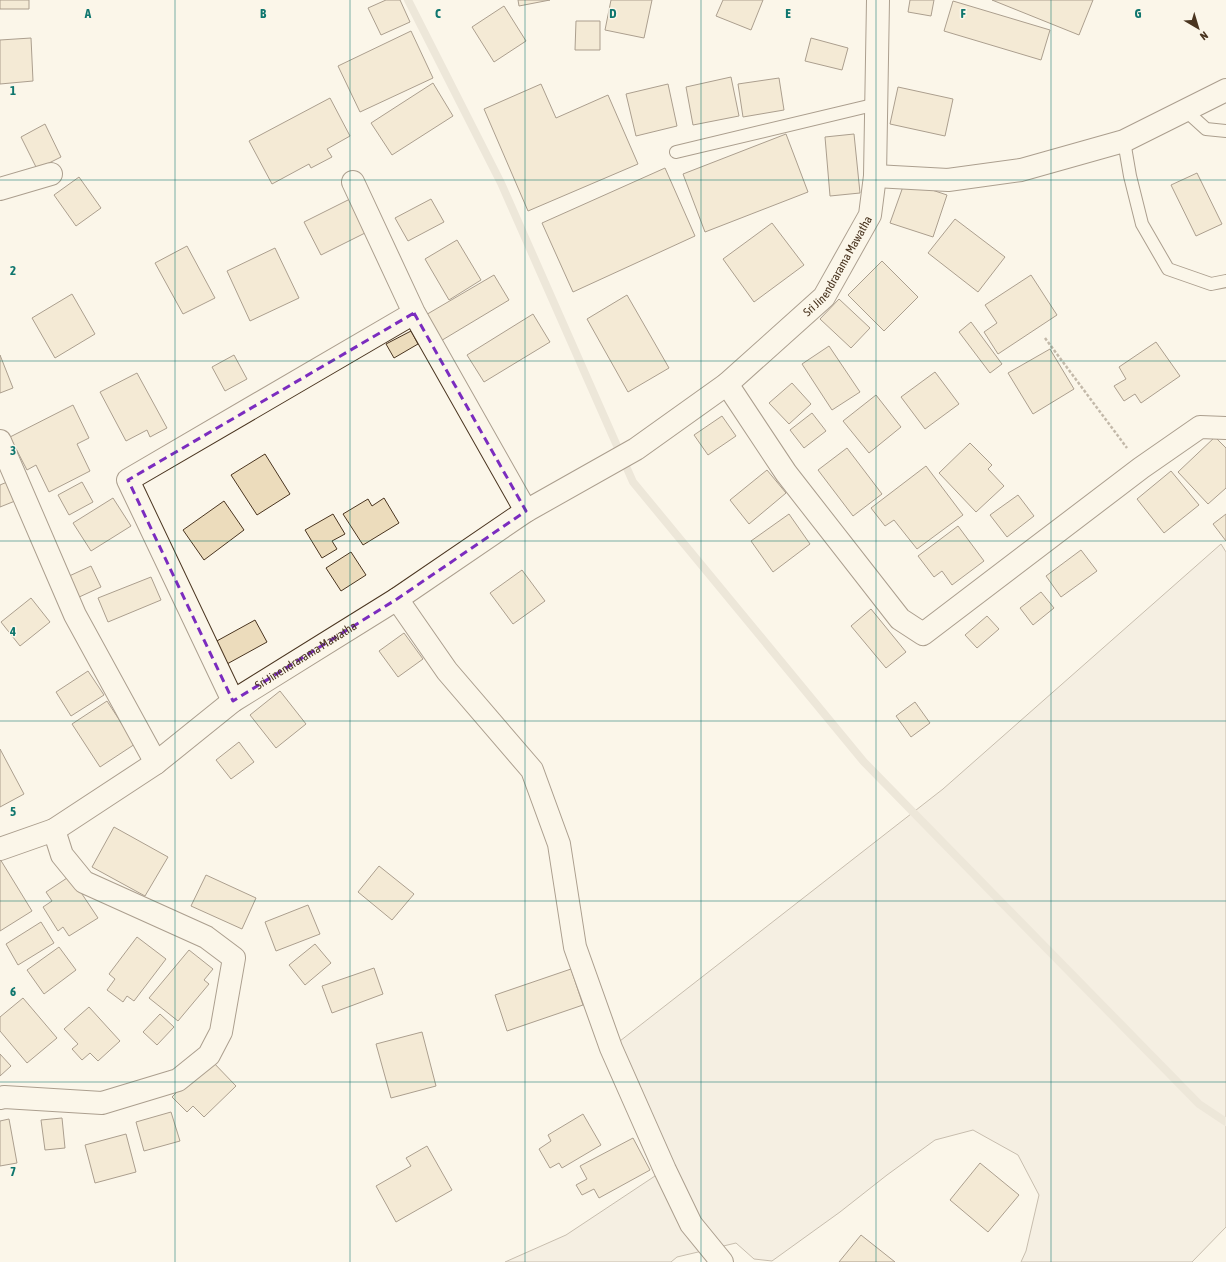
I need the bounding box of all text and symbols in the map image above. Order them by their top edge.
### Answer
text: A [84,6,92,21]
text: B [260,6,267,21]
text: C [435,6,441,21]
text: D [609,6,617,21]
text: E [785,6,791,21]
text: F [960,6,966,21]
text: G [1135,6,1142,21]
north arrow [1178,8,1218,48]
text: N [1198,29,1210,43]
text: 1 [10,83,16,98]
street label: Sri Jinendrarama Mawatha [800,213,875,319]
text: 2 [10,263,16,278]
text: 3 [10,443,16,458]
street label: Sri Jinendrarama Mawatha [252,619,359,693]
text: 4 [9,624,16,639]
text: 5 [10,804,16,819]
text: 6 [10,984,16,999]
text: 7 [10,1164,16,1179]

